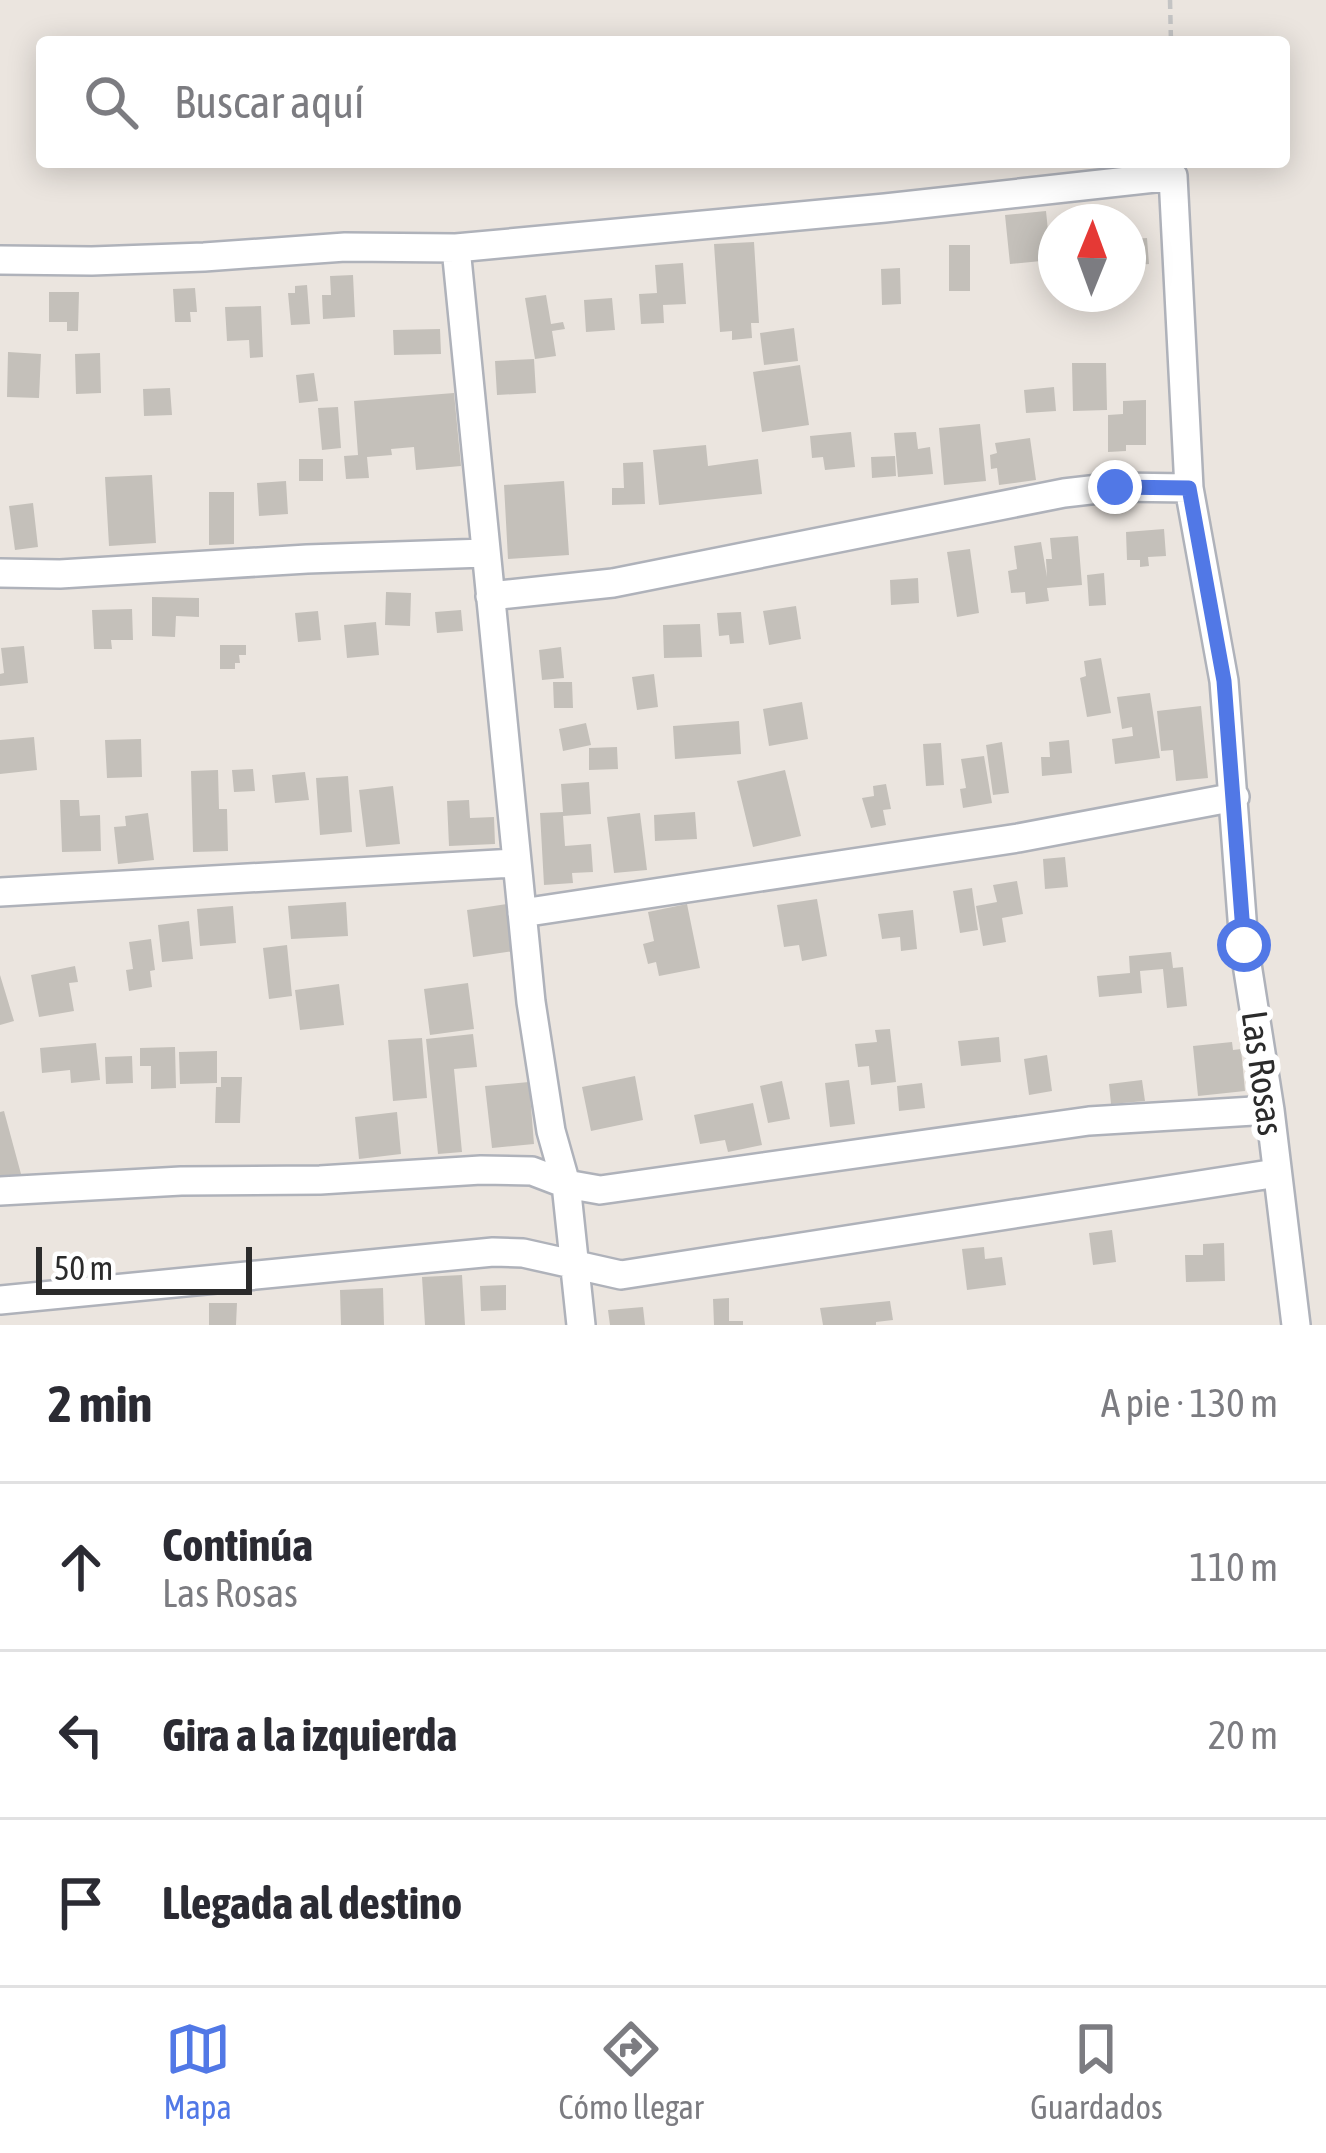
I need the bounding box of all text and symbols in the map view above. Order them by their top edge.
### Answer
search box [36,36,1290,168]
icon: search [78,69,144,135]
text: Buscar aquí [174,76,364,128]
north arrow [1038,204,1146,312]
route end [1088,460,1142,514]
route start [1217,918,1271,972]
street label: Las Rosas [1233,1008,1293,1138]
scale bar [36,1241,252,1294]
text: 50 m [54,1249,113,1287]
text: 2 min [48,1374,152,1433]
text: A pie · 130 m [1101,1381,1278,1425]
text: Continúa [162,1519,313,1571]
icon: ahead [48,1534,114,1600]
text: 110 m [1190,1545,1278,1589]
text: Las Rosas [162,1571,298,1615]
icon: left [48,1702,114,1768]
text: Gira a la izquierda [162,1709,457,1761]
text: 20 m [1208,1713,1278,1757]
icon: arrive [48,1870,114,1936]
text: Llegada al destino [162,1877,462,1929]
tab: Mapa [163,2016,232,2126]
tab: Cómo llegar [559,2016,704,2126]
tab: Guardados [1030,2016,1163,2126]

